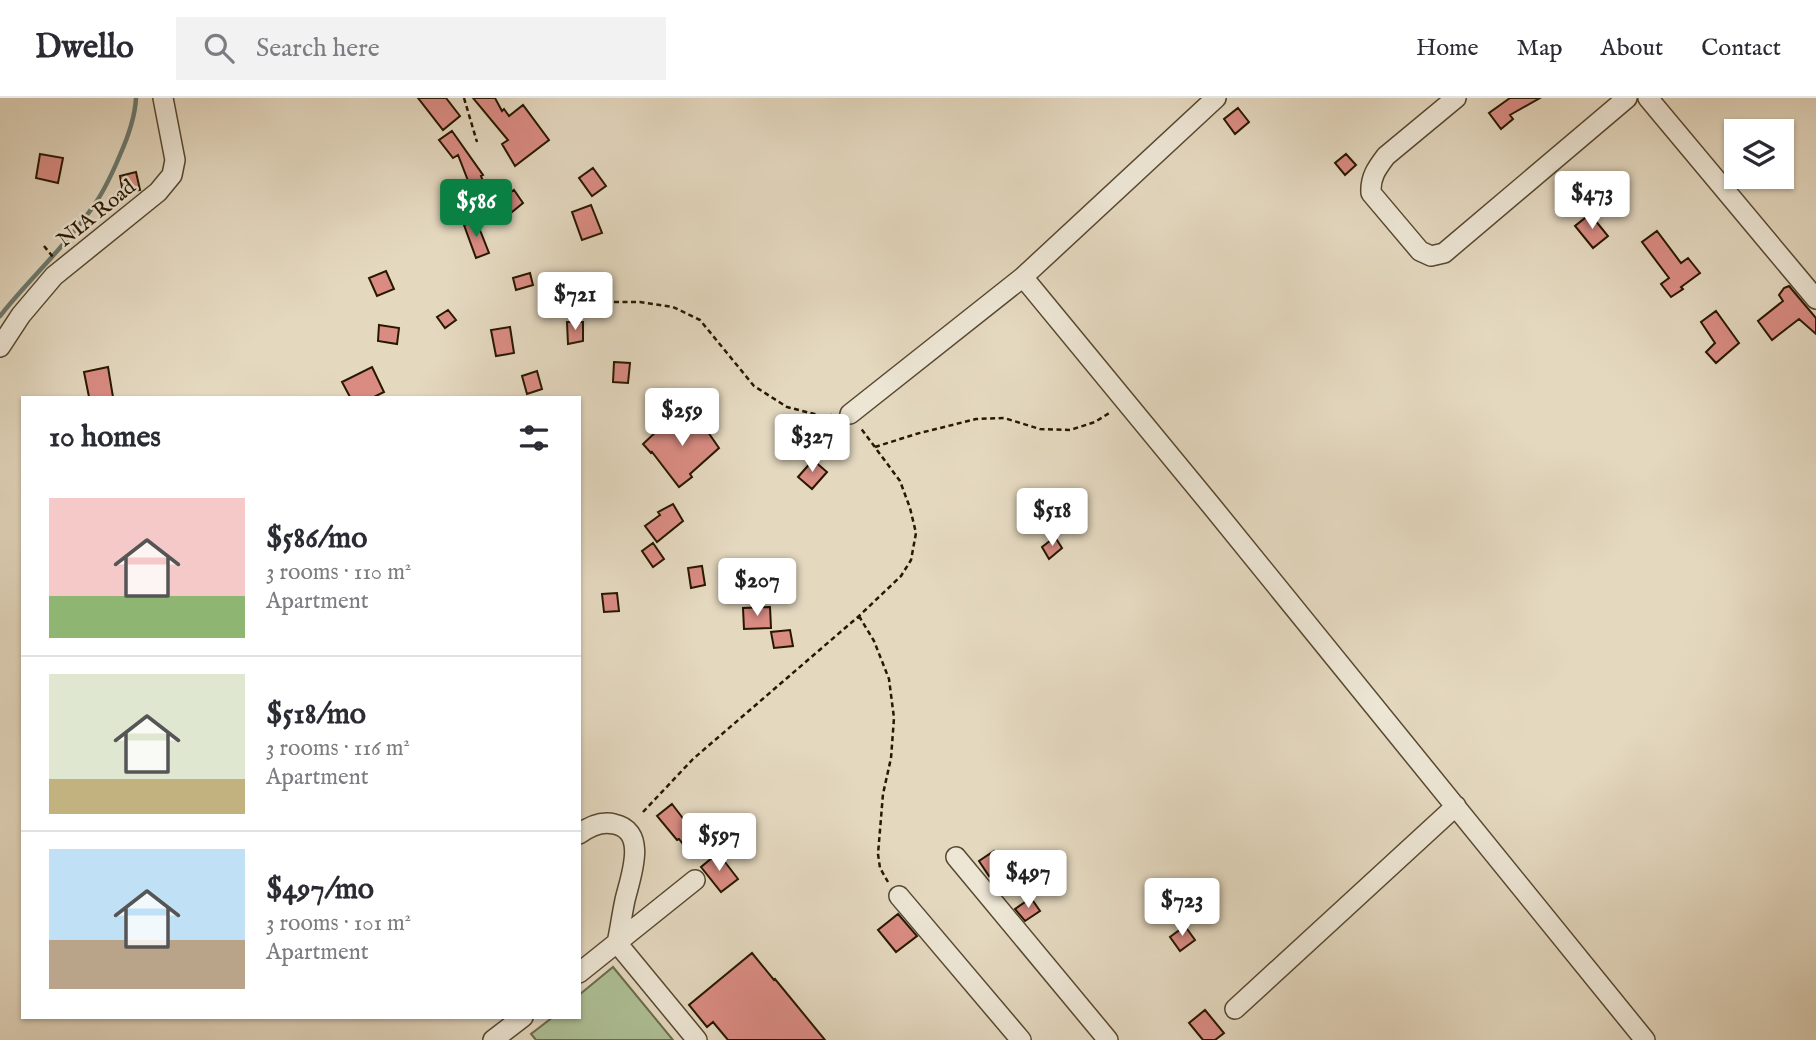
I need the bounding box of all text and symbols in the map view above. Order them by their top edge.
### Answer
search box [176,17,666,80]
text: Dwello [35,27,134,69]
icon: search [200,29,238,67]
text: Search here [256,32,380,65]
text: Home [1416,33,1479,64]
text: Map [1517,33,1563,64]
text: About [1601,33,1663,64]
text: Contact [1701,33,1781,64]
map controls [1724,119,1794,189]
button: layers [1724,119,1794,189]
pin: $473 [1551,172,1633,231]
street label: NIA Road [52,174,142,254]
text: $473 [1571,179,1613,208]
pin: $586 [435,180,517,239]
text: $586 [456,187,496,216]
pin: $721 [534,272,616,332]
text: $721 [554,280,596,309]
pin: $259 [641,388,723,448]
text: $259 [661,396,703,425]
pin: $327 [771,414,853,474]
text: 10 homes [49,419,161,457]
icon: filters [515,419,553,457]
text: $327 [791,422,833,451]
pin: $518 [1011,489,1093,548]
text: $518 [1033,496,1071,525]
text: $586/mo [266,520,367,558]
icon: home [105,526,189,610]
text: 3 rooms · 110 m² [266,558,411,587]
pin: $207 [716,559,798,618]
text: $207 [734,566,780,595]
text: Apartment [266,587,369,616]
text: $518/mo [266,696,366,734]
icon: home [105,702,189,786]
text: 3 rooms · 116 m² [266,734,410,763]
text: Apartment [266,763,369,792]
pin: $597 [678,814,760,873]
text: $597 [698,821,740,850]
pin: $497 [987,850,1069,910]
text: $497 [1006,858,1050,887]
text: $497/mo [266,871,374,909]
icon: home [105,877,189,961]
pin: $723 [1141,878,1223,938]
text: $723 [1161,886,1203,915]
text: 3 rooms · 101 m² [266,909,411,938]
text: Apartment [266,938,369,967]

